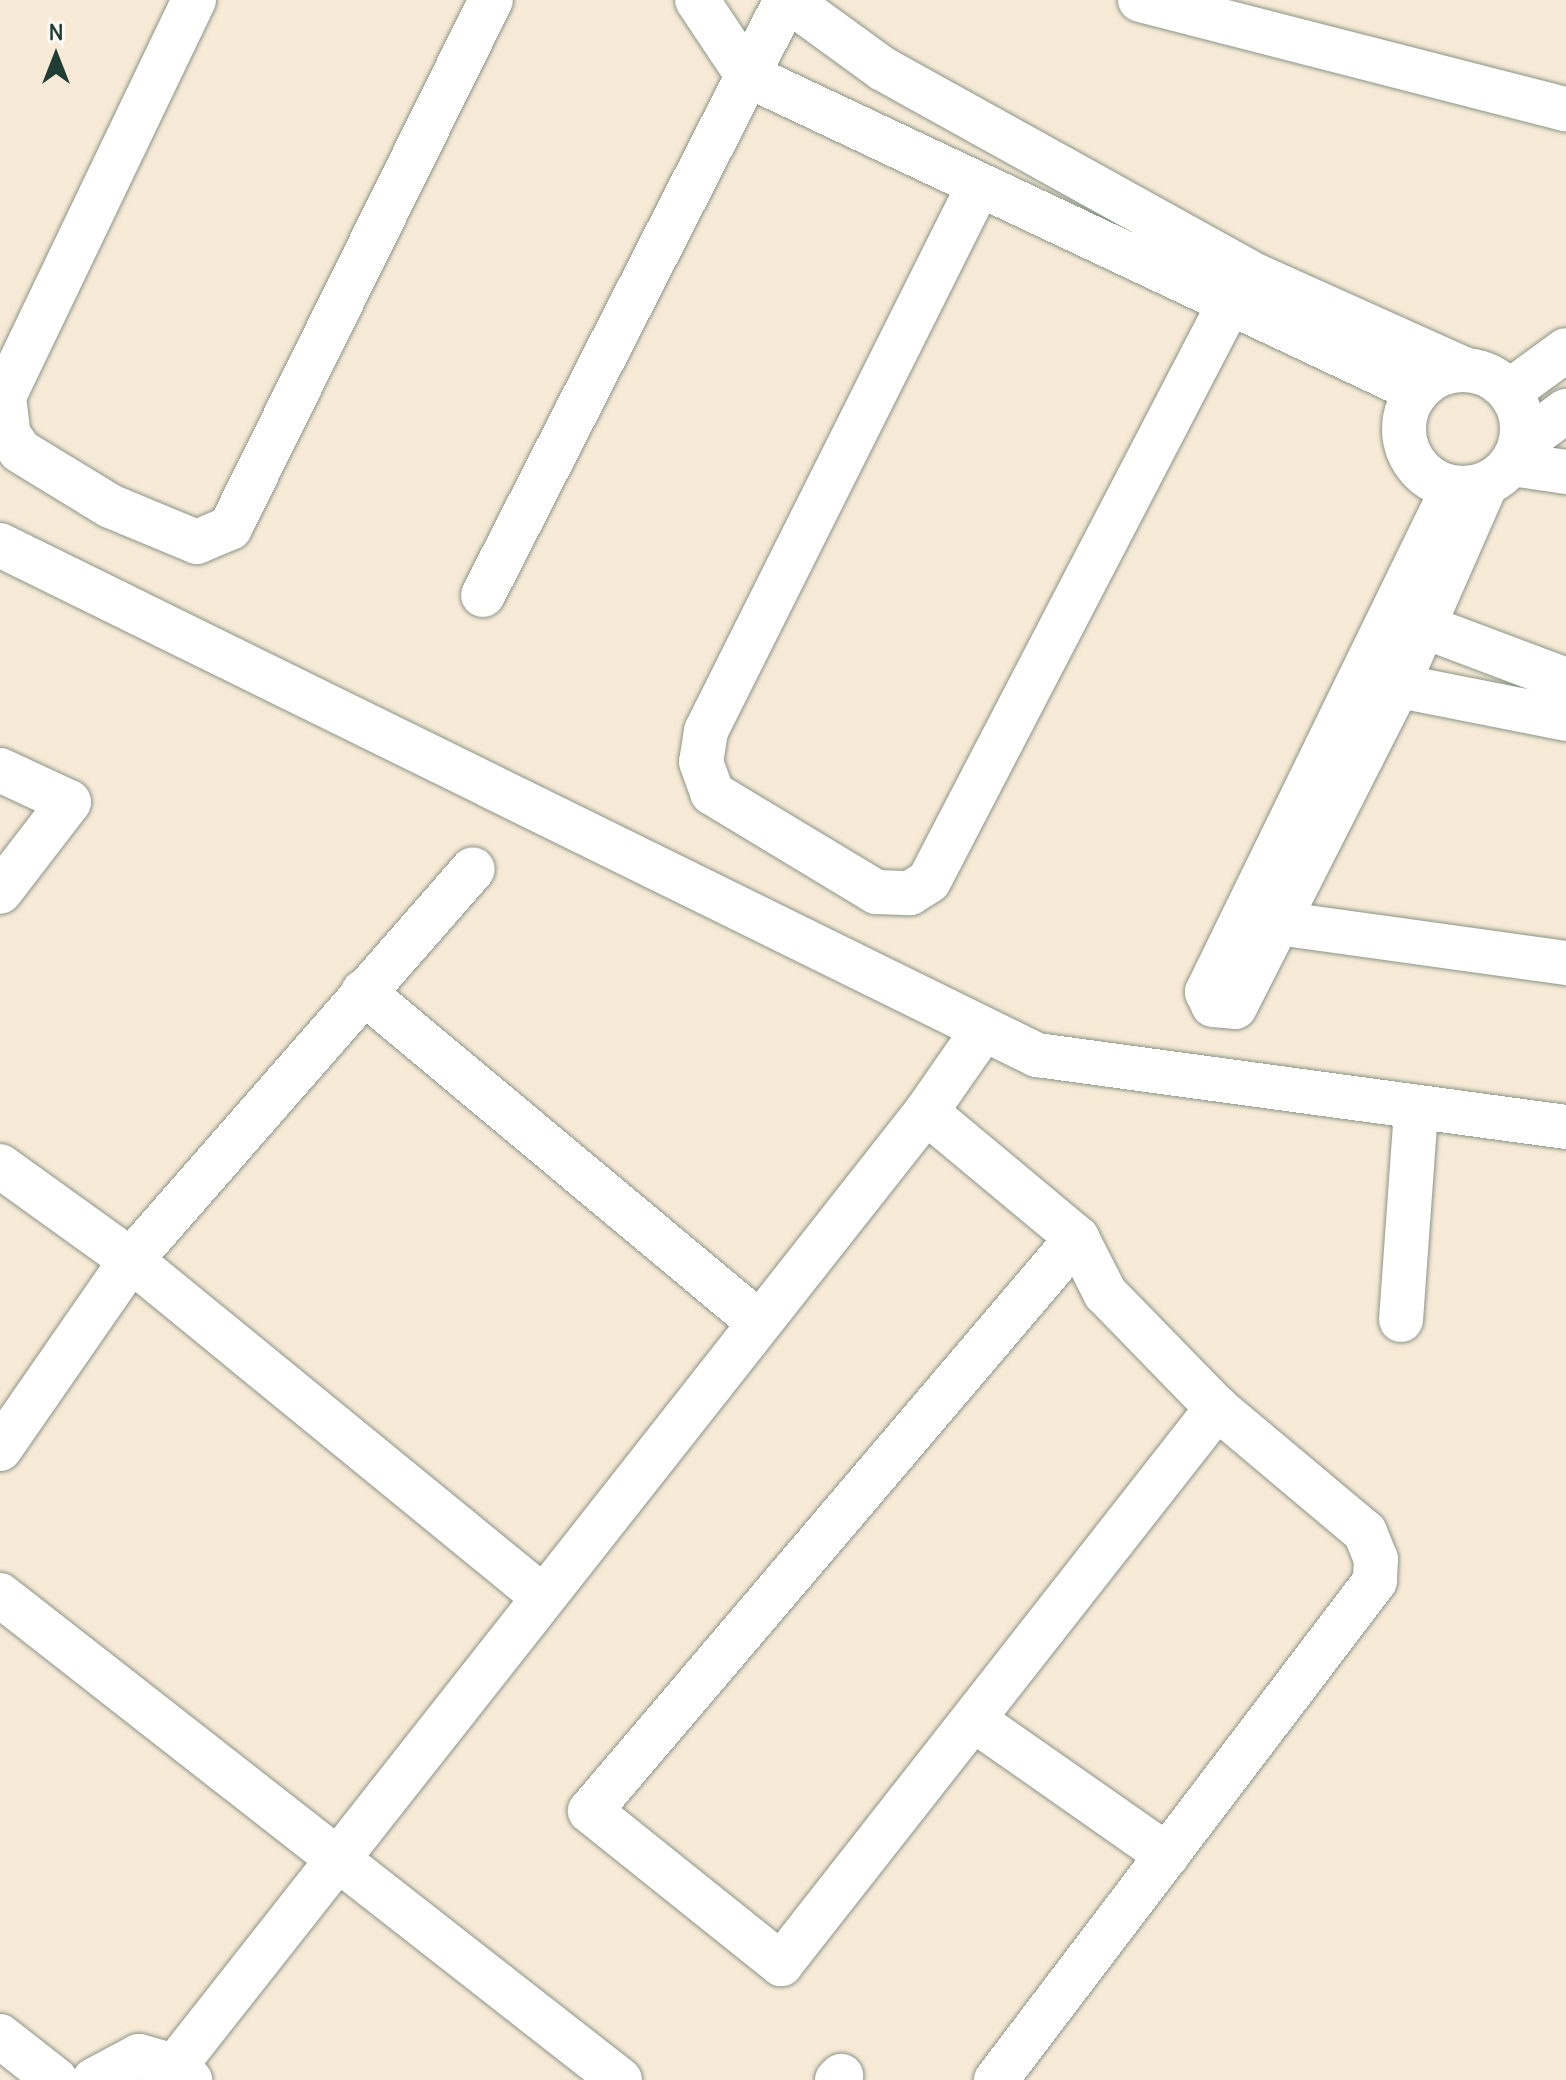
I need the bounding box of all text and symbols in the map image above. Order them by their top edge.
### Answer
north arrow [16,16,96,96]
text: N [48,18,64,46]

